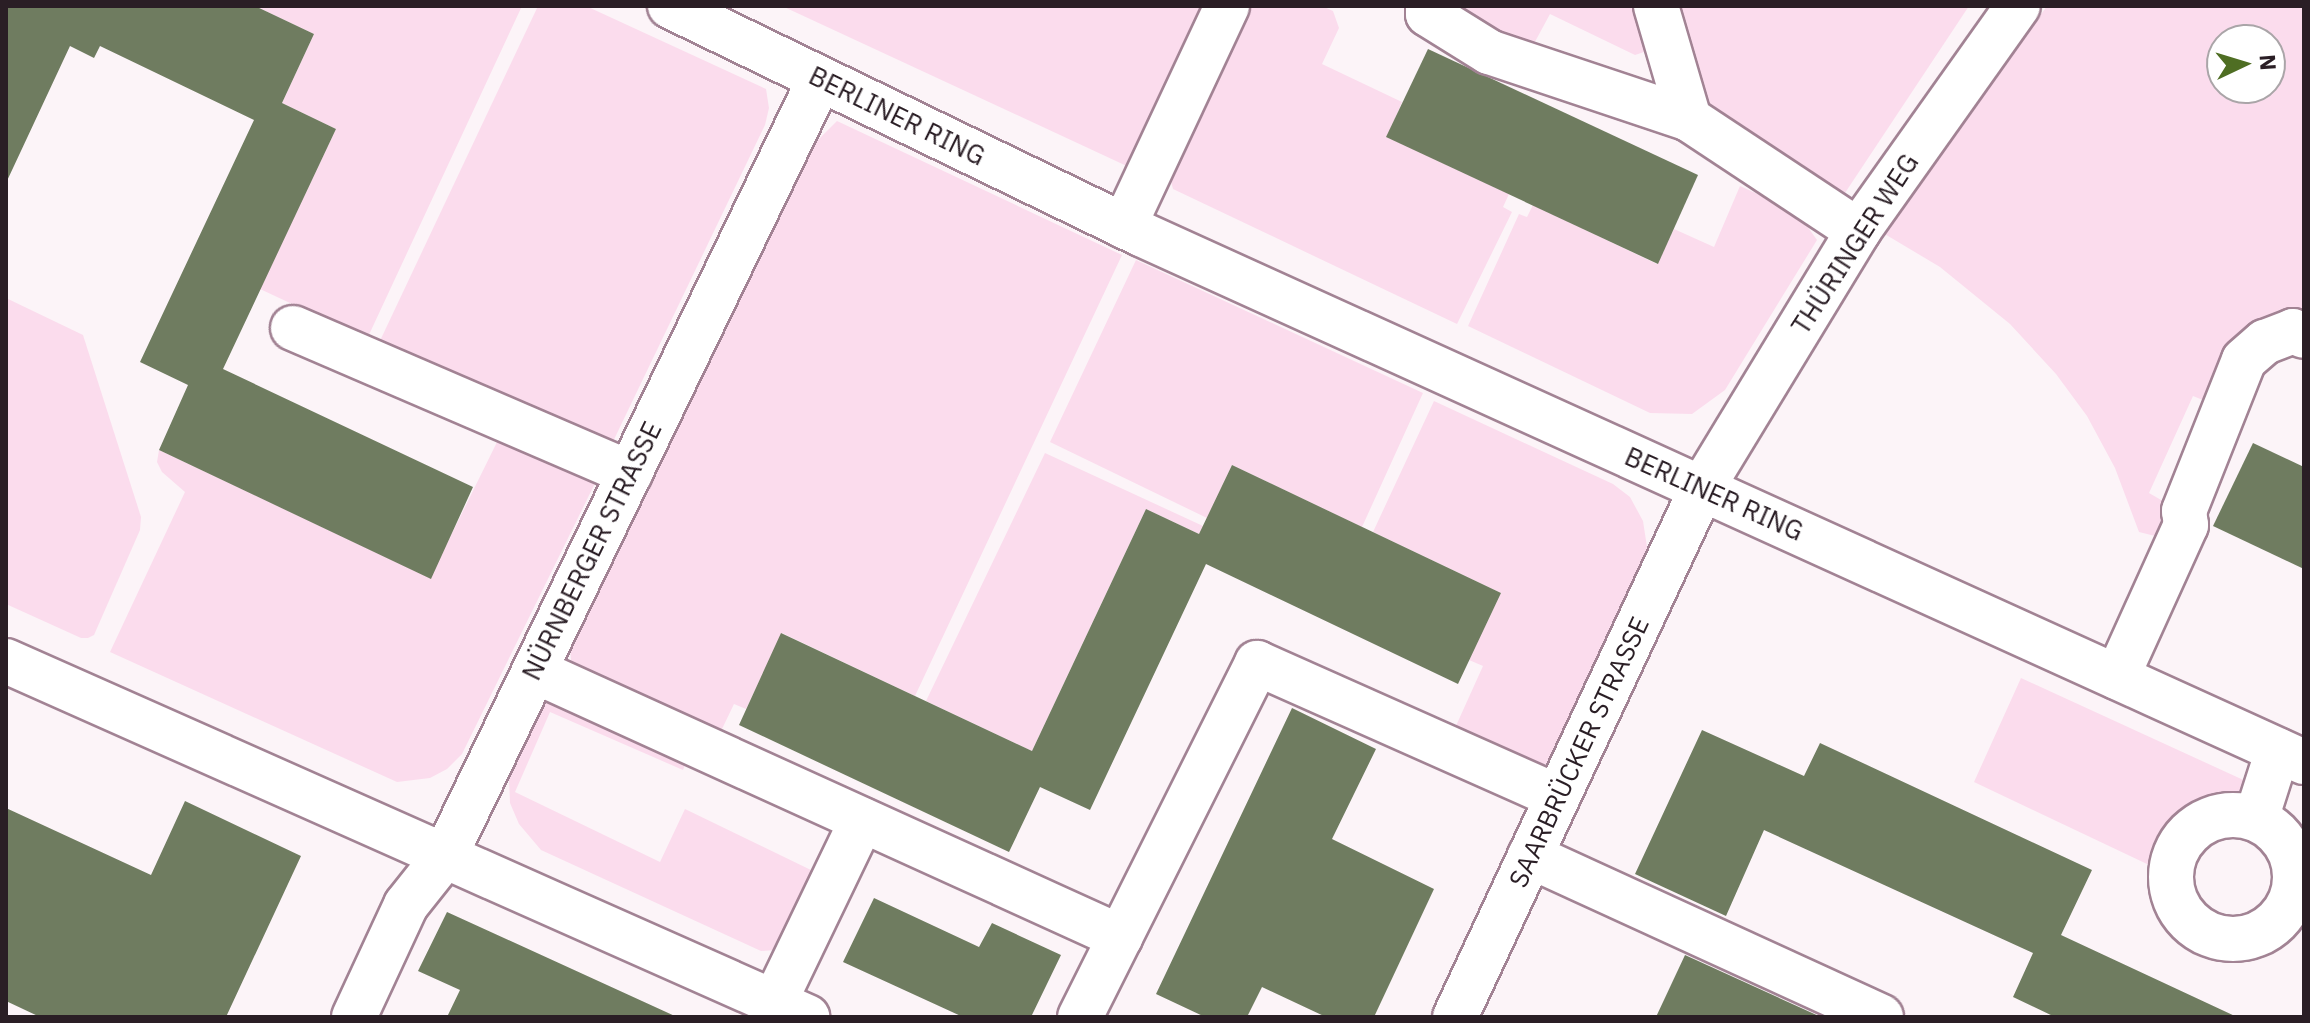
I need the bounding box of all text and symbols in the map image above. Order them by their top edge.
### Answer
north arrow [2206,24,2286,104]
text: N [2253,53,2283,71]
street label: BERLINER RING [804,60,990,172]
street label: THÜRINGER WEG [1785,148,1925,340]
street label: NÜRNBERGER STRASSE [516,417,668,685]
street label: BERLINER RING [1620,441,1808,547]
street label: SAARBRÜCKER STRASSE [1503,612,1655,892]

